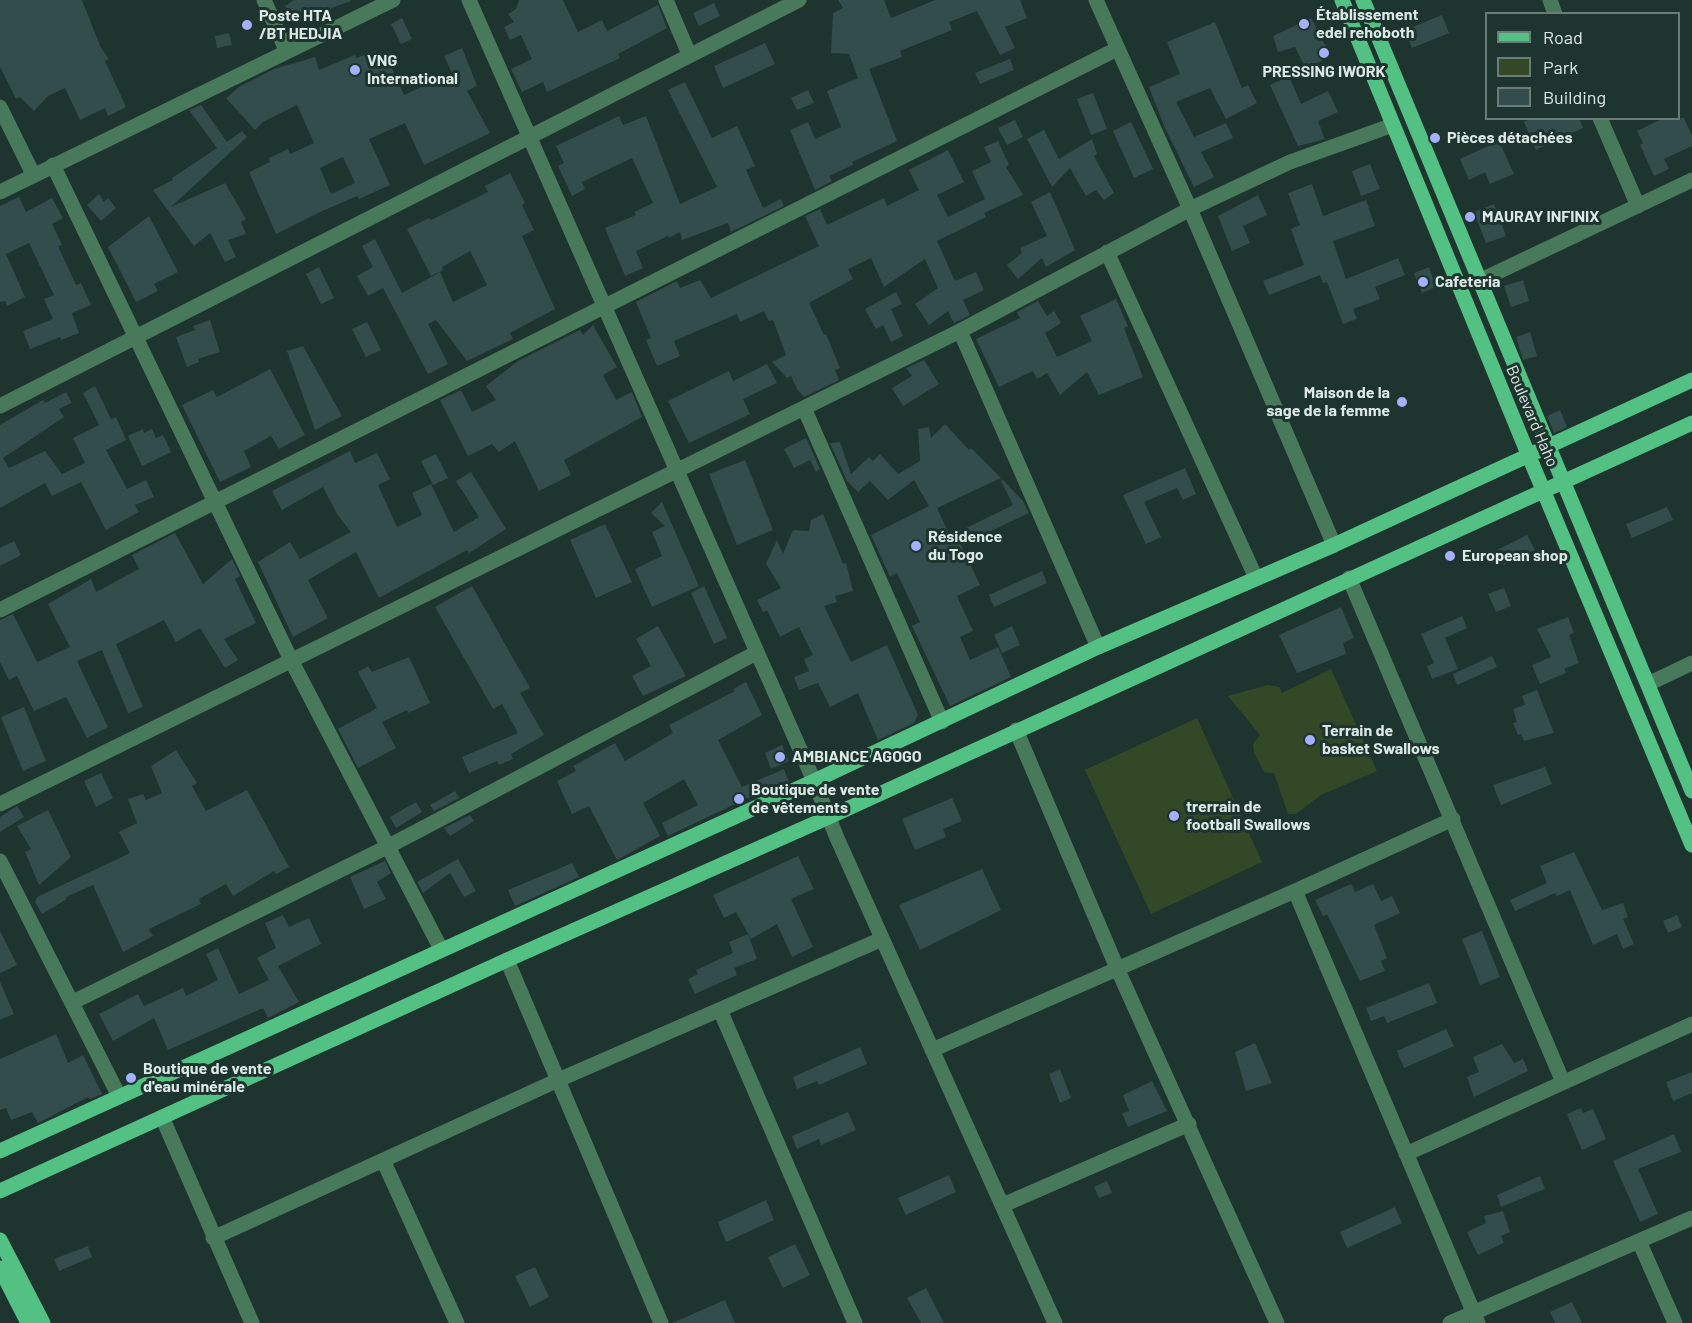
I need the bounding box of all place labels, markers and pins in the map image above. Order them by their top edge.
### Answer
place label: Établissement edel rehoboth [1316,5,1418,43]
place label: Poste HTA /BT HEDJIA [259,6,342,44]
marker: Établissement edel rehoboth [1297,17,1311,31]
marker: Poste HTA /BT HEDJIA [240,18,254,32]
marker: PRESSING IWORK [1317,46,1331,60]
place label: VNG International [367,51,458,89]
place label: PRESSING IWORK [1262,62,1386,82]
marker: VNG International [348,63,362,77]
place label: Pièces détachées [1447,128,1572,148]
marker: Pièces détachées [1428,131,1442,145]
place label: MAURAY INFINIX [1482,207,1599,227]
marker: MAURAY INFINIX [1463,210,1477,224]
place label: Cafeteria [1435,272,1501,292]
marker: Cafeteria [1416,275,1430,289]
place label: Maison de la sage de la femme [1266,383,1390,421]
marker: Maison de la sage de la femme [1395,395,1409,409]
place label: Résidence du Togo [928,527,1002,565]
marker: Résidence du Togo [909,539,923,553]
place label: European shop [1462,546,1568,566]
marker: European shop [1443,549,1457,563]
place label: Terrain de basket Swallows [1322,721,1439,759]
marker: Terrain de basket Swallows [1303,733,1317,747]
place label: AMBIANCE AGOGO [792,747,922,767]
marker: AMBIANCE AGOGO [773,750,787,764]
place label: Boutique de vente de vêtements [751,780,879,818]
marker: Boutique de vente de vêtements [732,792,746,806]
place label: trerrain de football Swallows [1186,797,1310,835]
marker: trerrain de football Swallows [1167,809,1181,823]
place label: Boutique de vente d'eau minérale [143,1059,271,1097]
marker: Boutique de vente d'eau minérale [124,1071,138,1085]

